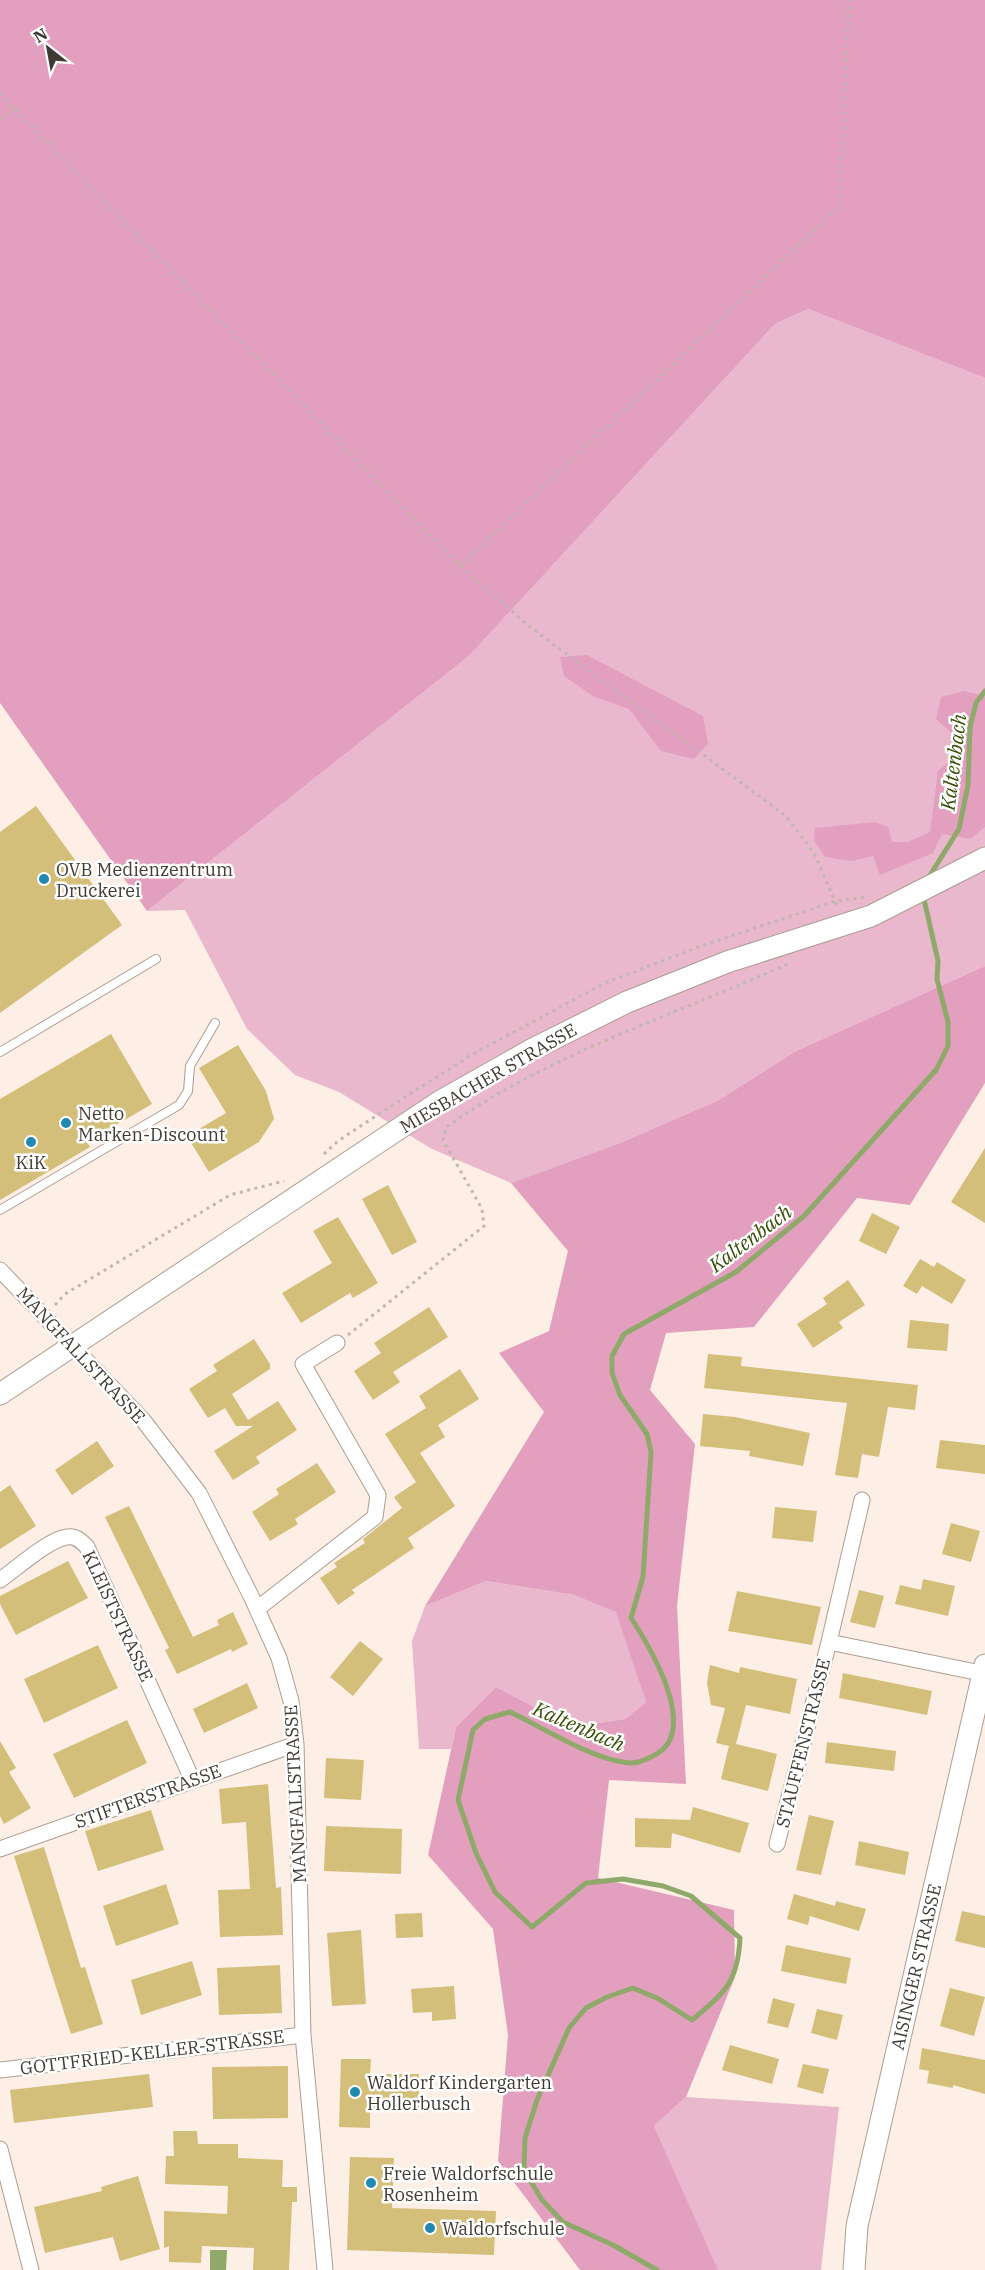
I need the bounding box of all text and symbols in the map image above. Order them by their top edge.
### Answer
north arrow [18,18,78,78]
text: N [30,23,51,47]
water label: Kaltenbach [934,712,972,813]
place label: OVB Medienzentrum Druckerei [56,858,233,902]
marker: OVB Medienzentrum Druckerei [37,872,51,886]
street label: MIESBACHER STRASSE [395,1018,581,1138]
place label: Netto Marken-Discount [78,1102,225,1146]
marker: Netto Marken-Discount [59,1116,73,1130]
marker: KiK [24,1135,38,1149]
place label: KiK [15,1151,47,1174]
water label: Kaltenbach [702,1198,797,1279]
street label: MANGFALLSTRASSE [12,1282,150,1428]
street label: KLEISTSTRASSE [77,1547,159,1685]
street label: STAUFFENSTRASSE [771,1656,835,1830]
water label: Kaltenbach [528,1694,629,1757]
street label: MANGFALLSTRASSE [279,1704,311,1884]
street label: STIFTERSTRASSE [72,1759,224,1833]
street label: AISINGER STRASSE [886,1882,946,2052]
street label: GOTTFRIED-KELLER-STRASSE [19,2024,285,2080]
place label: Waldorf Kindergarten Hollerbusch [367,2071,552,2115]
marker: Waldorf Kindergarten Hollerbusch [348,2085,362,2099]
place label: Freie Waldorfschule Rosenheim [383,2162,554,2206]
marker: Freie Waldorfschule Rosenheim [364,2176,378,2190]
place label: Waldorfschule [442,2217,565,2240]
marker: Waldorfschule [423,2221,437,2235]

